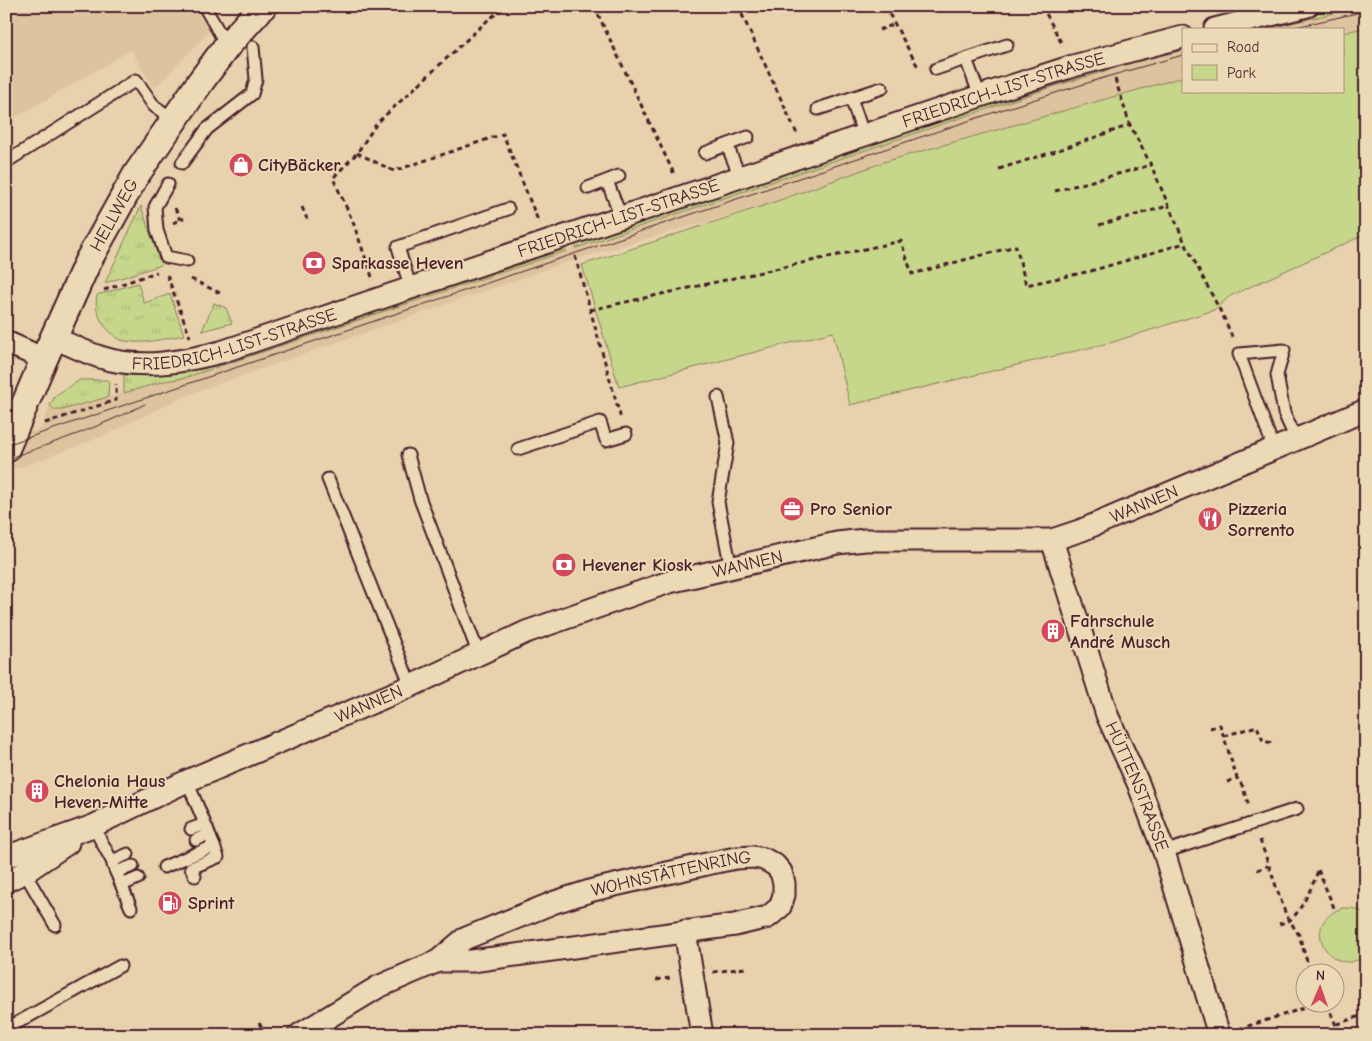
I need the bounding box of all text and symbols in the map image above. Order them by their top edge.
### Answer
legend [1182,28,1344,92]
text: Road [1227,38,1259,56]
street label: FRIEDRICH-LIST-STRASSE [900,48,1107,132]
text: Park [1227,64,1256,82]
shop icon: CityBäcker [228,152,254,178]
place label: CityBäcker [258,155,341,176]
street label: HELLWEG [86,175,143,255]
street label: FRIEDRICH-LIST-STRASSE [515,175,722,262]
bank icon: Sparkasse Heven [301,250,327,276]
place label: Sparkasse Heven [332,253,463,274]
street label: FRIEDRICH-LIST-STRASSE [131,304,340,375]
street label: WANNEN [1107,481,1181,528]
office icon: Pro Senior [779,496,805,522]
place label: Pro Senior [810,499,893,520]
place label: Pizzeria Sorrento [1228,499,1295,541]
restaurant icon: Pizzeria Sorrento [1197,506,1223,532]
street label: WANNEN [710,546,785,583]
bank icon: Hevener Kiosk [551,552,577,578]
place label: Hevener Kiosk [582,555,693,576]
place label: Fahrschule André Musch [1070,611,1171,653]
building icon: Fahrschule André Musch [1040,618,1066,644]
street label: WANNEN [332,681,406,728]
street label: HÜTTENSTRASSE [1100,718,1173,855]
place label: Chelonia Haus Heven-Mitte [54,771,166,813]
building icon: Chelonia Haus Heven-Mitte [24,778,50,804]
street label: WOHNSTÄTTENRING [589,847,752,901]
fuel station icon: Sprint [157,890,183,916]
place label: Sprint [188,893,236,914]
north arrow [1294,964,1344,1014]
text: N [1316,967,1325,984]

